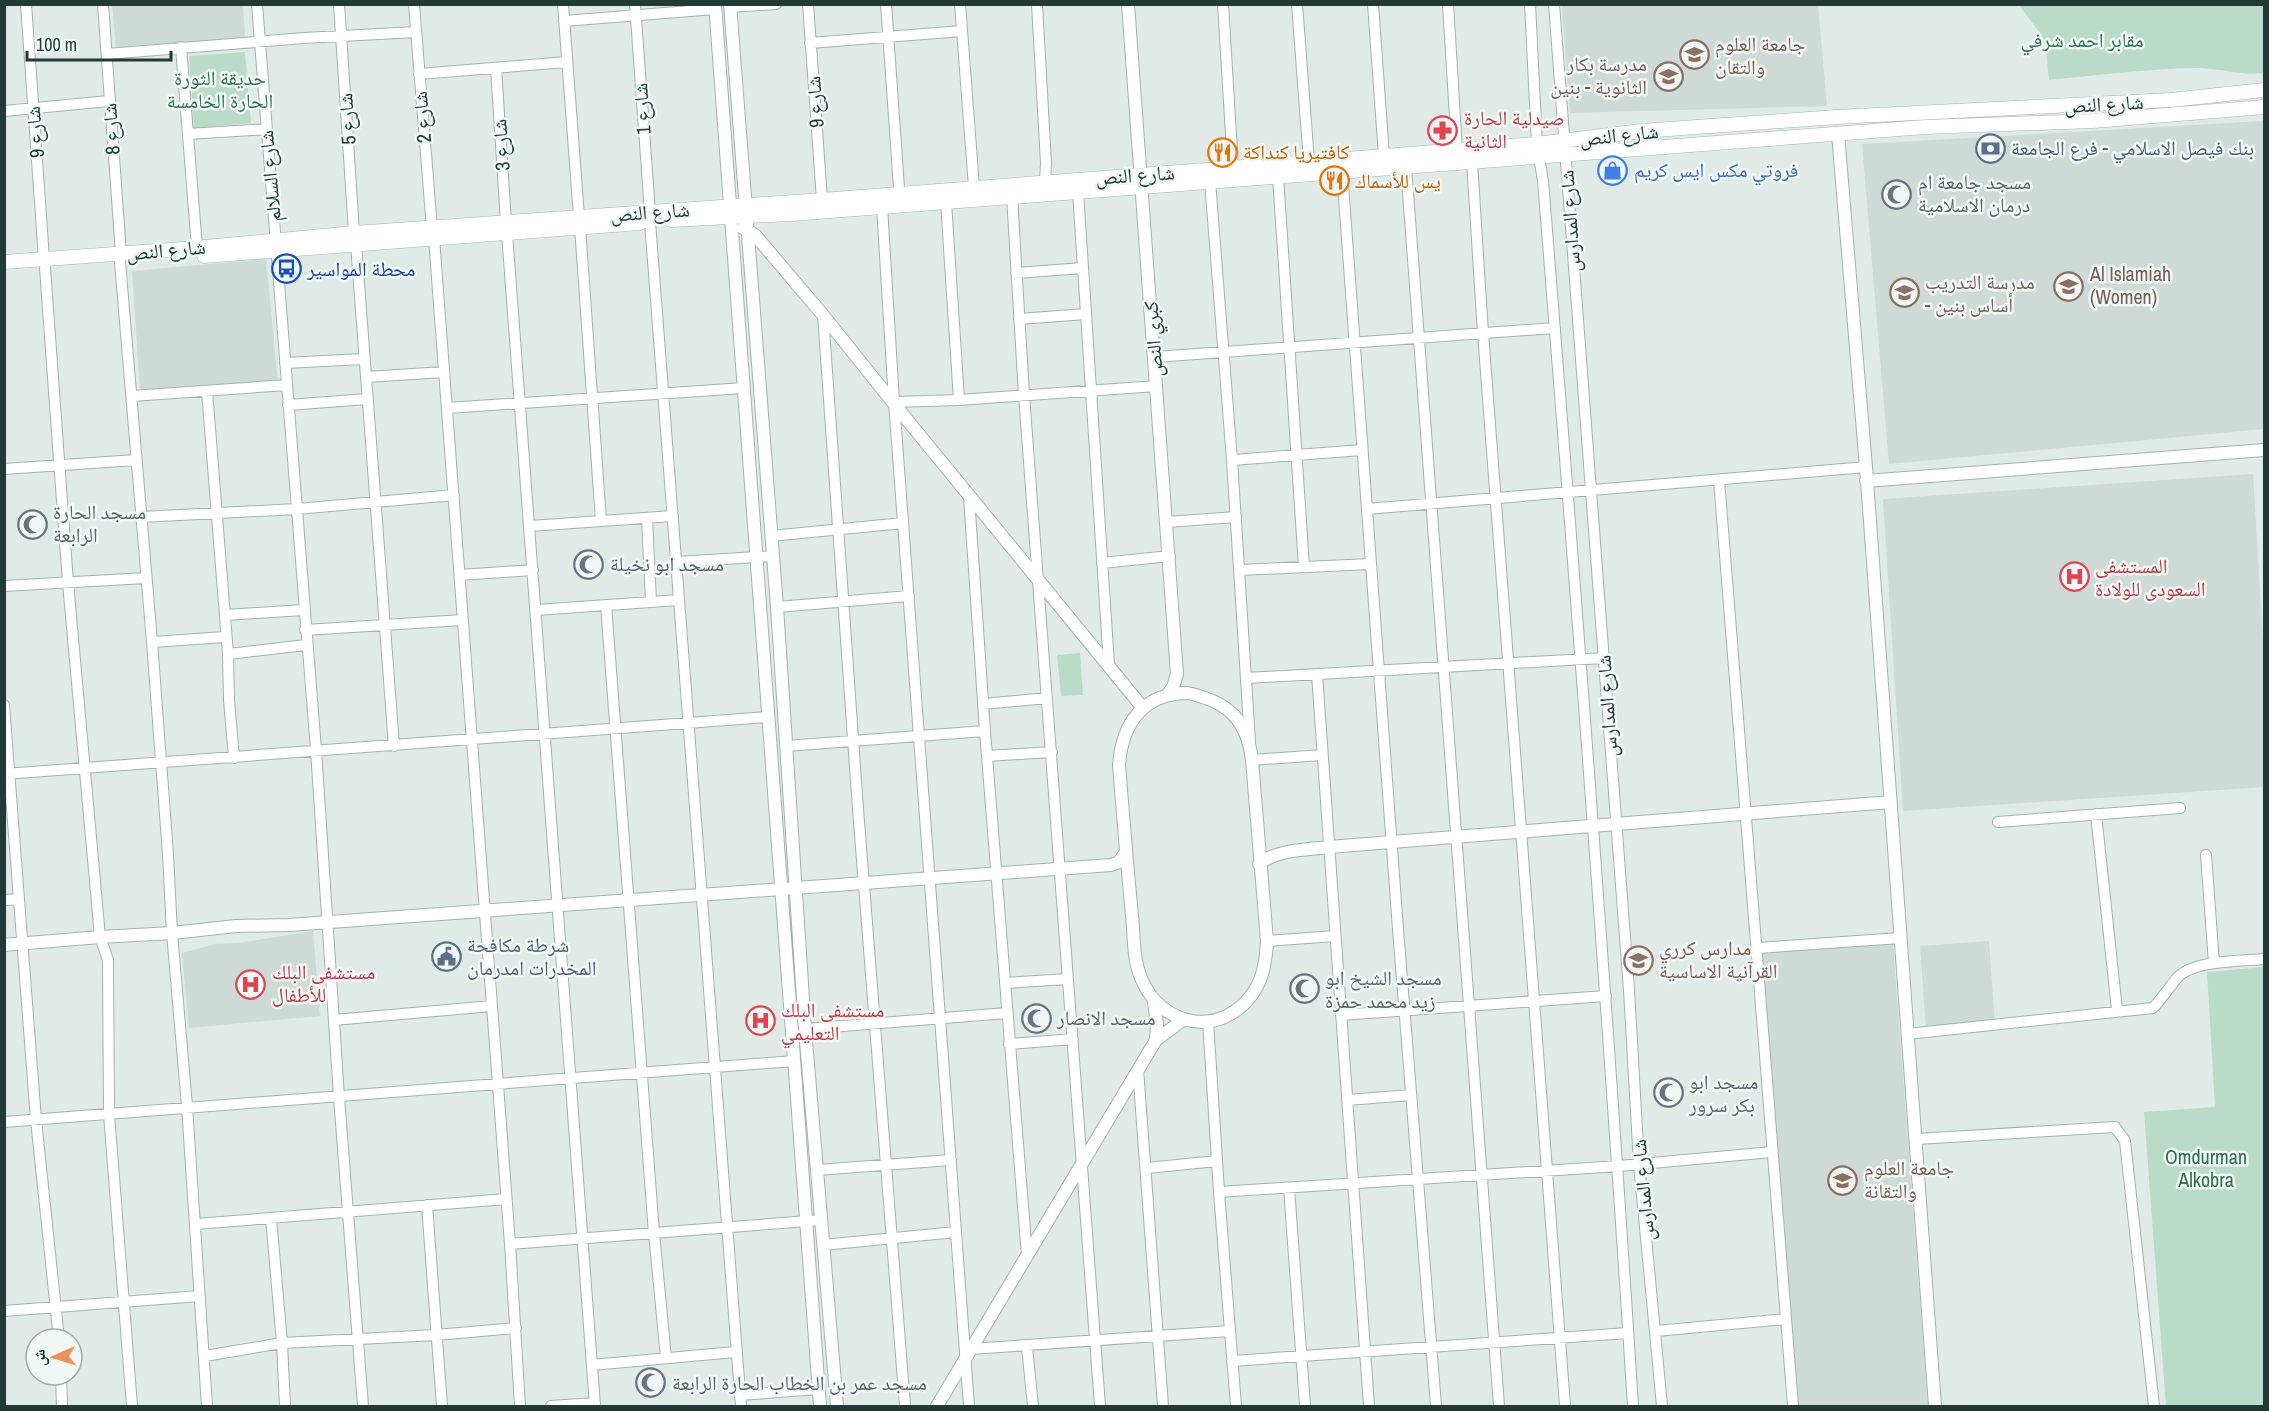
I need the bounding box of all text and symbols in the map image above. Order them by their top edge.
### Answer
scale bar [27,24,171,62]
park label: مقابر احمد شرفي [2020,26,2144,56]
place label: جامعة العلوم والتقان [1715,30,1805,80]
text: 100 m [36,32,77,57]
school or university icon: جامعة العلوم والتقان [1678,39,1710,71]
place label: مدرسة بكار الثانوية - بنين [1550,50,1647,100]
school or university icon: مدرسة بكار الثانوية - بنين [1652,60,1684,92]
park label: حديقة الثورة الحارة الخامسة [167,64,273,114]
street label: شارع 9 [799,75,830,129]
street label: شارع 1 [626,82,657,136]
street label: شارع النص [2064,88,2144,119]
street label: شارع 2 [406,90,437,144]
street label: شارع 5 [331,92,362,146]
street label: شارع 8 [95,102,126,156]
place label: صيدلية الحارة الثانية [1464,104,1565,154]
street label: شارع 9 [19,105,50,159]
pharmacy icon: صيدلية الحارة الثانية [1427,114,1459,146]
street label: شارع النص [1578,117,1660,152]
street label: شارع 3 [485,118,516,172]
street label: شارع السلالم [252,129,288,223]
bank icon: بنك فيصل الاسلامي - فرع الجامعة [1974,132,2006,164]
place label: بنك فيصل الاسلامي - فرع الجامعة [2011,134,2254,164]
restaurant icon: كافتيريا كنداكة [1206,136,1238,168]
place label: كافتيريا كنداكة [1243,138,1349,165]
shop icon: فروتي مكس ايس كريم [1597,154,1629,186]
place label: فروتي مكس ايس كريم [1634,156,1799,186]
street label: شارع النص [1094,158,1176,191]
restaurant icon: يس للأسماك [1318,165,1350,197]
place label: يس للأسماك [1355,167,1441,194]
place label: مسجد جامعة ام درمان الاسلامية [1918,168,2031,218]
street label: شارع المدارس [1552,169,1587,273]
mosque icon: مسجد جامعة ام درمان الاسلامية [1881,178,1913,210]
street label: شارع النص [609,195,691,228]
street label: شارع النص [125,233,207,266]
bus stop icon: محطة المواسير [270,253,302,285]
place label: محطة المواسير [306,255,415,282]
place label: Al Islamiah (Women) [2089,260,2171,310]
place label: مدرسة التدريب - أساس بنين [1925,268,2035,318]
school or university icon: Al Islamiah (Women) [2053,270,2085,302]
school or university icon: مدرسة التدريب - أساس بنين [1888,277,1920,309]
street label: كبري النص [1136,300,1172,378]
place label: مسجد الحارة الرابعة [53,498,146,548]
mosque icon: مسجد الحارة الرابعة [16,508,48,540]
mosque icon: مسجد ابو نخيلة [573,548,605,580]
place label: مسجد ابو نخيلة [610,550,724,577]
place label: المستشفى السعودى للولادة [2095,552,2205,602]
hospital icon: المستشفى السعودى للولادة [2058,561,2090,593]
street label: شارع المدارس [1589,654,1624,758]
place label: شرطة مكافحة المخدرات امدرمان [467,931,597,981]
place label: مدارس كرري القرآنية الاساسية [1659,934,1778,984]
public building icon: شرطة مكافحة المخدرات امدرمان [430,940,462,972]
school or university icon: مدارس كرري القرآنية الاساسية [1622,944,1654,976]
place label: مستشفى البلك للأطفال [272,958,375,1008]
place label: مسجد الشيخ ابو زيد محمد حمزة [1325,964,1442,1014]
hospital icon: مستشفى البلك للأطفال [235,968,267,1000]
mosque icon: مسجد الشيخ ابو زيد محمد حمزة [1288,973,1320,1005]
place label: مستشفى البلك التعليمي [781,996,884,1049]
mosque icon: مسجد الانصار [1020,1002,1052,1034]
place label: مسجد الانصار [1056,1004,1156,1031]
hospital icon: مستشفى البلك التعليمي [744,1005,776,1037]
place label: مسجد ابو بكر سرور [1688,1068,1758,1118]
mosque icon: مسجد ابو بكر سرور [1652,1077,1684,1109]
street label: شارع المدارس [1625,1138,1660,1242]
park label: Omdurman Alkobra [2165,1143,2247,1193]
place label: جامعة العلوم والتقانة [1864,1154,1954,1204]
school or university icon: جامعة العلوم والتقانة [1827,1164,1859,1196]
north arrow [24,1327,84,1387]
text: ش [28,1349,50,1367]
mosque icon: مسجد عمر بن الخطاب الحارة الرابعة [635,1367,667,1399]
place label: مسجد عمر بن الخطاب الحارة الرابعة [672,1369,927,1396]

